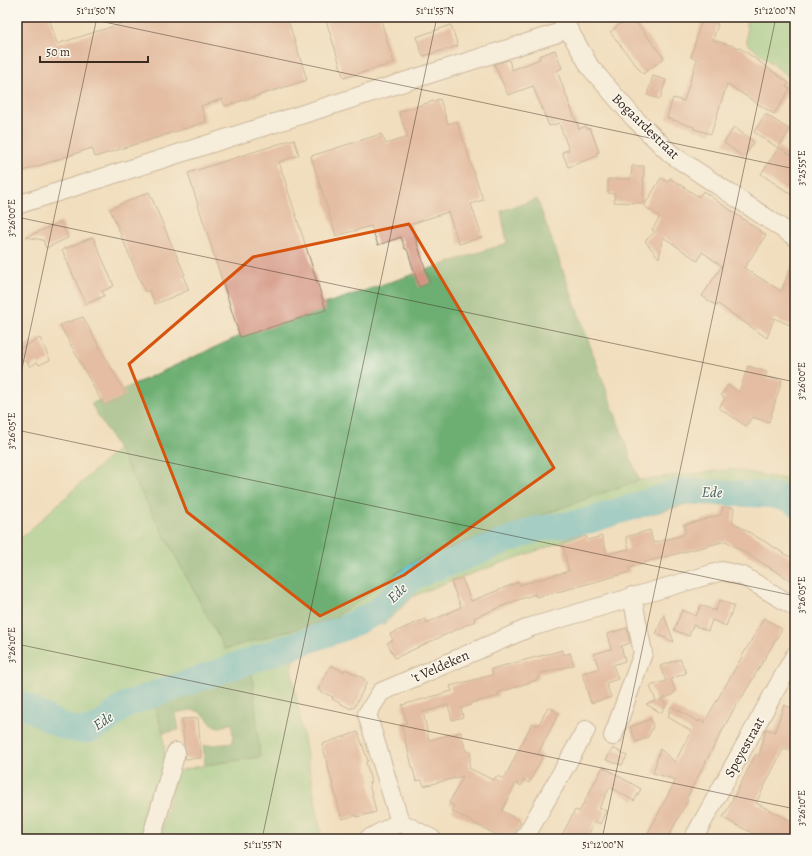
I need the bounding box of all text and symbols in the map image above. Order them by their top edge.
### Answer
text: 51°11'50"N [76,4,116,17]
text: 51°11'55"N [416,4,454,17]
text: 51°12'00"N [754,4,796,17]
scale bar [40,38,148,64]
text: 50 m [46,44,70,60]
street label: Bogaardestraat [608,89,684,164]
text: 3°25'55"E [795,150,808,186]
text: 3°26'00"E [5,199,18,237]
text: 3°26'00"E [795,362,808,400]
text: 3°26'05"E [5,413,18,449]
water label: Ede [701,482,723,502]
text: 3°26'05"E [795,577,808,613]
water label: Ede [383,578,412,607]
text: 3°26'10"E [5,627,18,663]
street label: 't Veldeken [408,645,472,688]
water label: Ede [89,707,118,735]
street label: Speyestraat [720,713,769,781]
text: 3°26'10"E [795,790,808,826]
text: 51°11'55"N [244,838,282,851]
text: 51°12'00"N [582,838,624,851]

